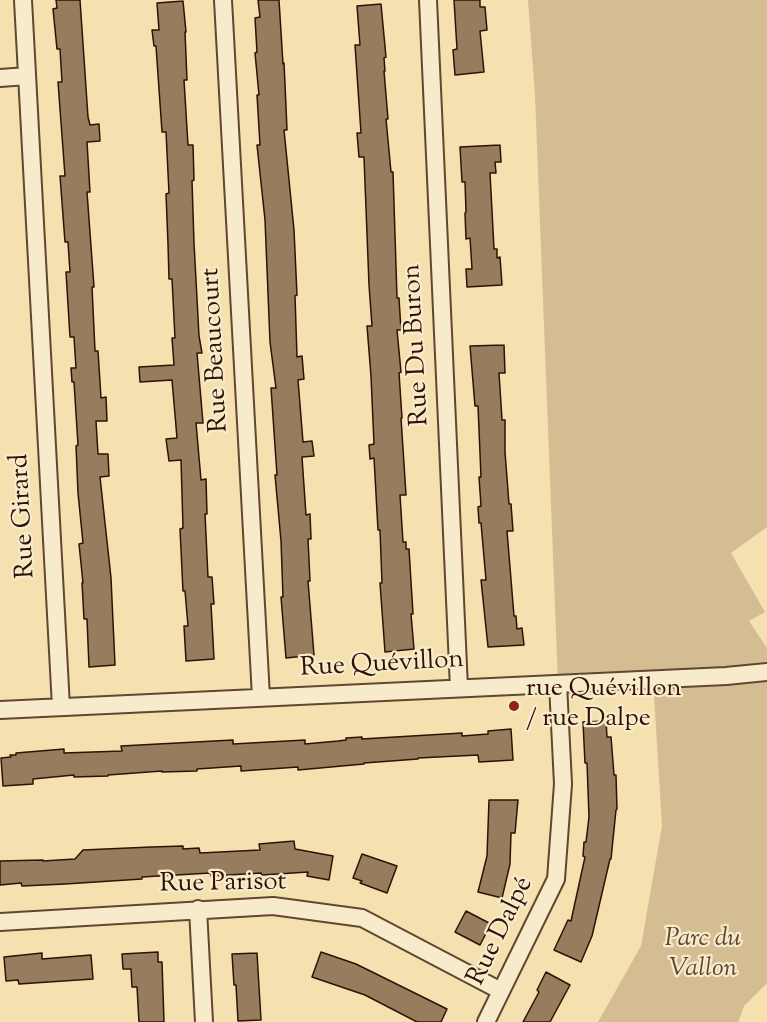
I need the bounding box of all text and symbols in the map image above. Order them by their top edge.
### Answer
street label: Rue Du Buron [398,263,438,427]
street label: Rue Beaucourt [197,267,237,433]
street label: Rue Girard [6,453,44,579]
street label: Rue Quévillon [299,646,465,686]
place label: rue Quévillon / rue Dalpe [526,675,682,736]
marker: rue Quévillon / rue Dalpe [507,699,521,713]
street label: Rue Parisot [159,868,287,902]
street label: Rue Dalpé [462,873,542,991]
park label: Parc du Vallon [665,925,741,987]

